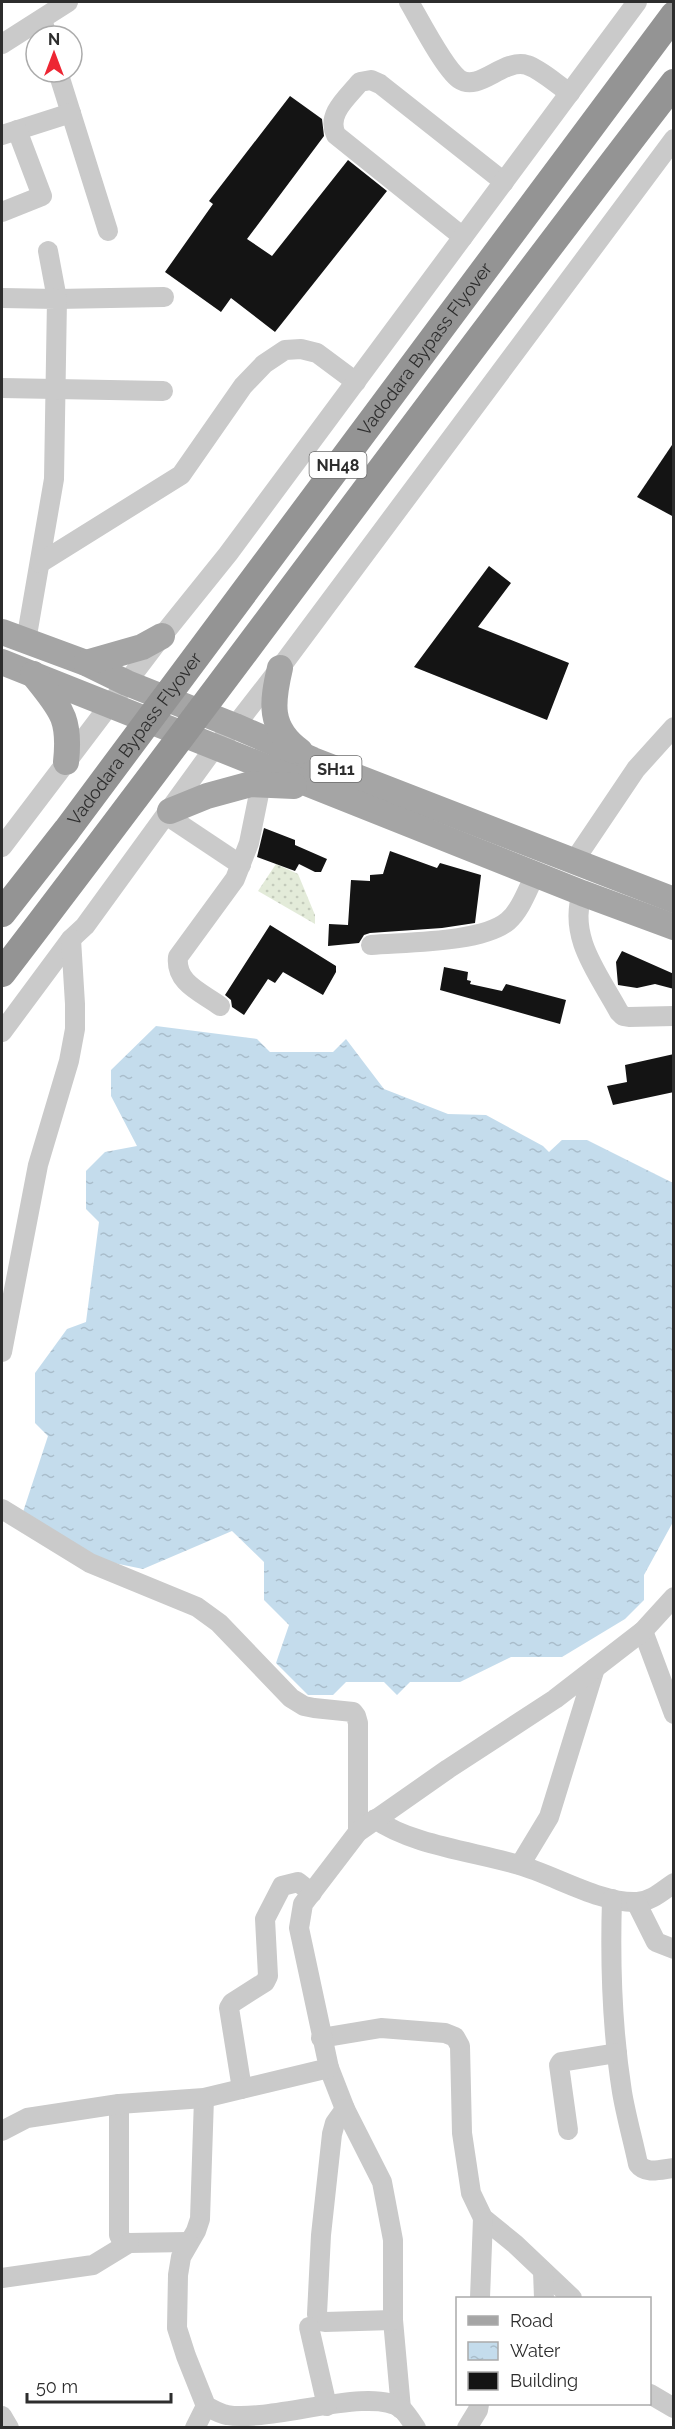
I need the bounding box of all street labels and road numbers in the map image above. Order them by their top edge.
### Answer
street label: Vadodara Bypass Flyover [353,258,496,440]
road number: NH48 [310,452,366,478]
street label: Vadodara Bypass Flyover [63,647,206,829]
road number: SH11 [310,756,362,782]

